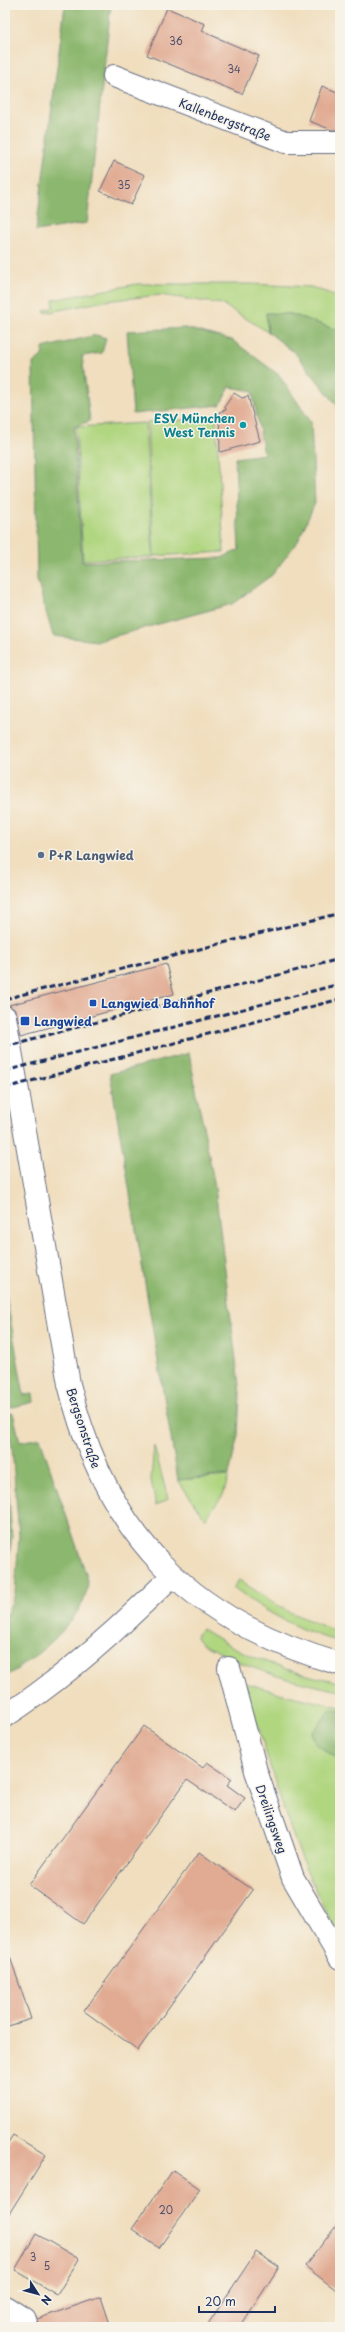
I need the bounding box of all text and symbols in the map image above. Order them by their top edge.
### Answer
house number: 36 [169,33,183,48]
house number: 34 [227,61,241,76]
street label: Kallenbergstraße [176,93,274,145]
house number: 35 [118,177,130,192]
place label: ESV München West Tennis [154,409,235,441]
marker: ESV München West Tennis [238,420,248,430]
place label: P+R Langwied [49,846,134,864]
marker: P+R Langwied [36,850,46,860]
place label: Langwied Bahnhof [101,994,216,1012]
marker: Langwied Bahnhof [88,998,98,1008]
place label: Langwied [34,1012,92,1030]
marker: Langwied [19,1015,31,1027]
street label: Bergsonstraße [62,1385,106,1471]
street label: Dreilingsweg [252,1782,292,1856]
house number: 20 [159,2202,173,2217]
house number: 3 [30,2249,36,2264]
house number: 5 [44,2258,50,2273]
north arrow [18,2274,58,2314]
scale bar [199,2288,275,2314]
text: N [37,2292,56,2309]
text: 20 m [205,2292,236,2310]

